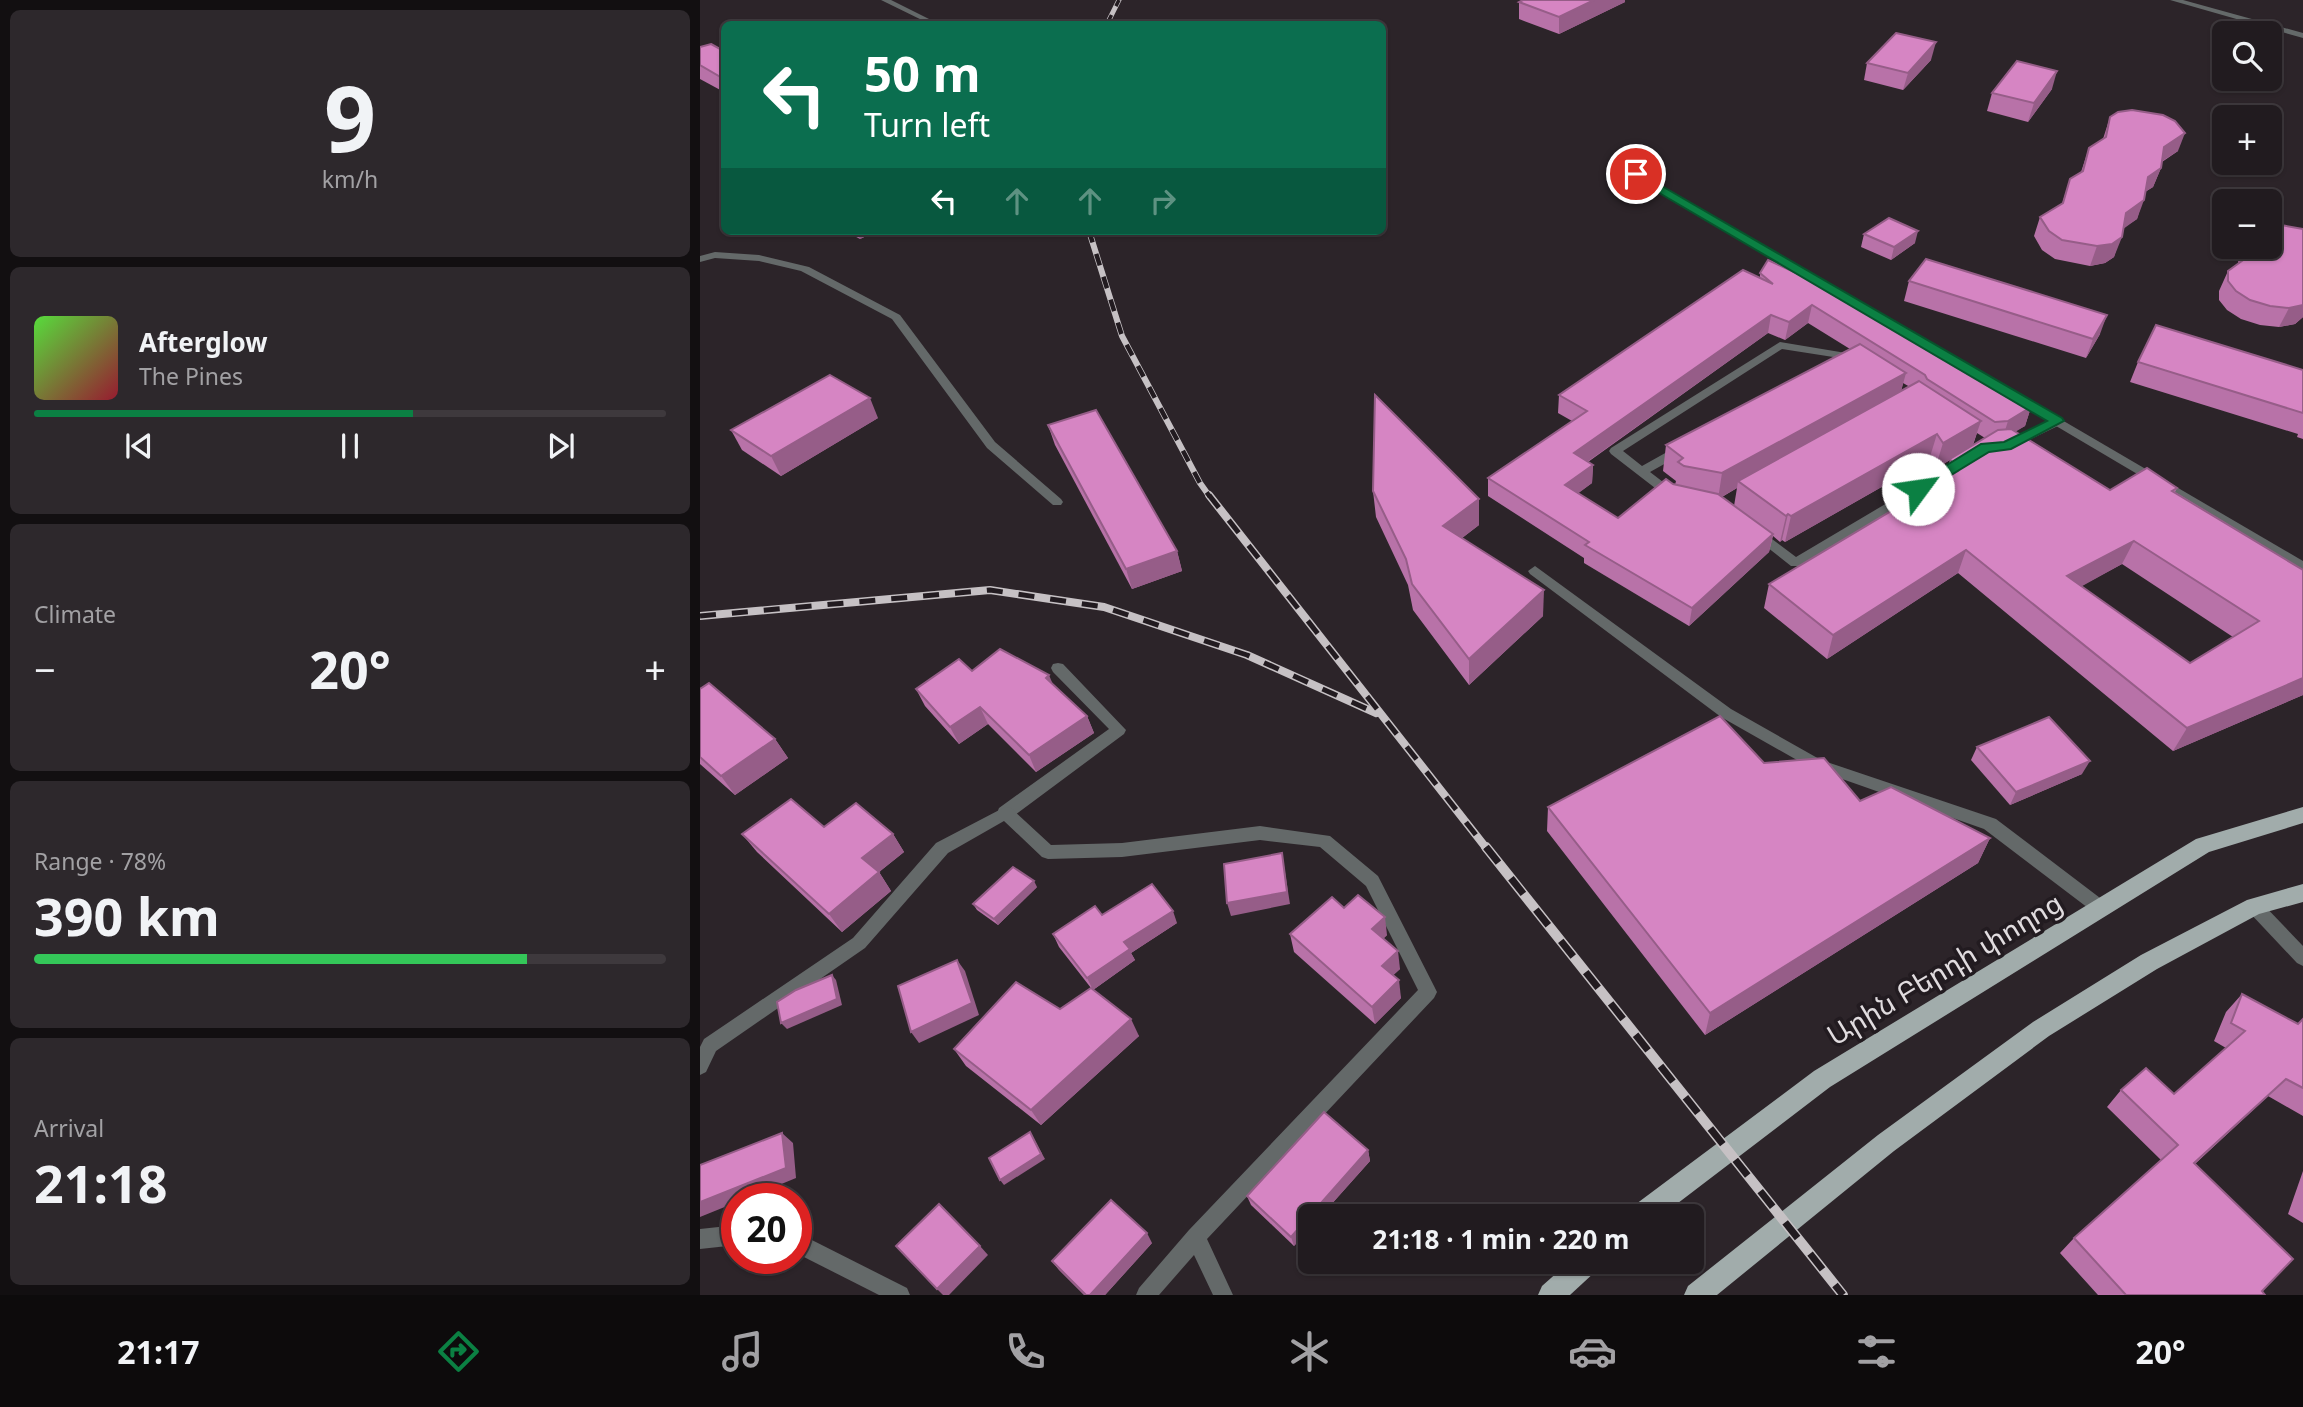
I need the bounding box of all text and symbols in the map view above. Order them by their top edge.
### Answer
map controls [2212,21,2282,259]
button: search [2212,21,2282,91]
text: 50 m [864,40,981,106]
icon: left [749,49,840,140]
text: 9 [324,55,376,179]
text: Turn left [864,103,990,146]
button: + [2212,105,2282,175]
pin [1606,144,1666,204]
icon: arrive [1617,155,1655,193]
text: km/h [322,163,378,195]
icon: left [925,182,963,220]
icon: ahead [998,182,1036,220]
icon: ahead [1071,182,1109,220]
icon: right [1144,182,1182,220]
button: − [2212,189,2282,259]
text: Afterglow [139,324,267,360]
text: The Pines [139,360,243,392]
icon: previous [120,427,158,465]
icon: pause [331,427,369,465]
icon: next [542,427,580,465]
position arrow [1881,452,1955,526]
text: Climate [34,598,116,630]
text: 20° [309,633,391,704]
text: − [34,643,56,695]
text: + [644,643,666,695]
text: Range · 78% [34,845,166,877]
text: 390 km [34,880,220,951]
street label: Արին Բերդի փողոց [1819,883,2069,1053]
text: Arrival [34,1112,104,1144]
text: 21:18 [34,1147,168,1218]
speed limit sign: 20 [721,1183,812,1274]
text: 21:18 · 1 min · 220 m [1373,1221,1629,1257]
icon: directions [434,1327,483,1376]
icon: music [718,1327,767,1376]
icon: phone [1001,1327,1050,1376]
icon: climate [1285,1327,1334,1376]
icon: car [1568,1327,1617,1376]
icon: filters [1852,1327,1901,1376]
text: 21:17 [117,1330,200,1373]
text: 20° [2135,1330,2186,1373]

